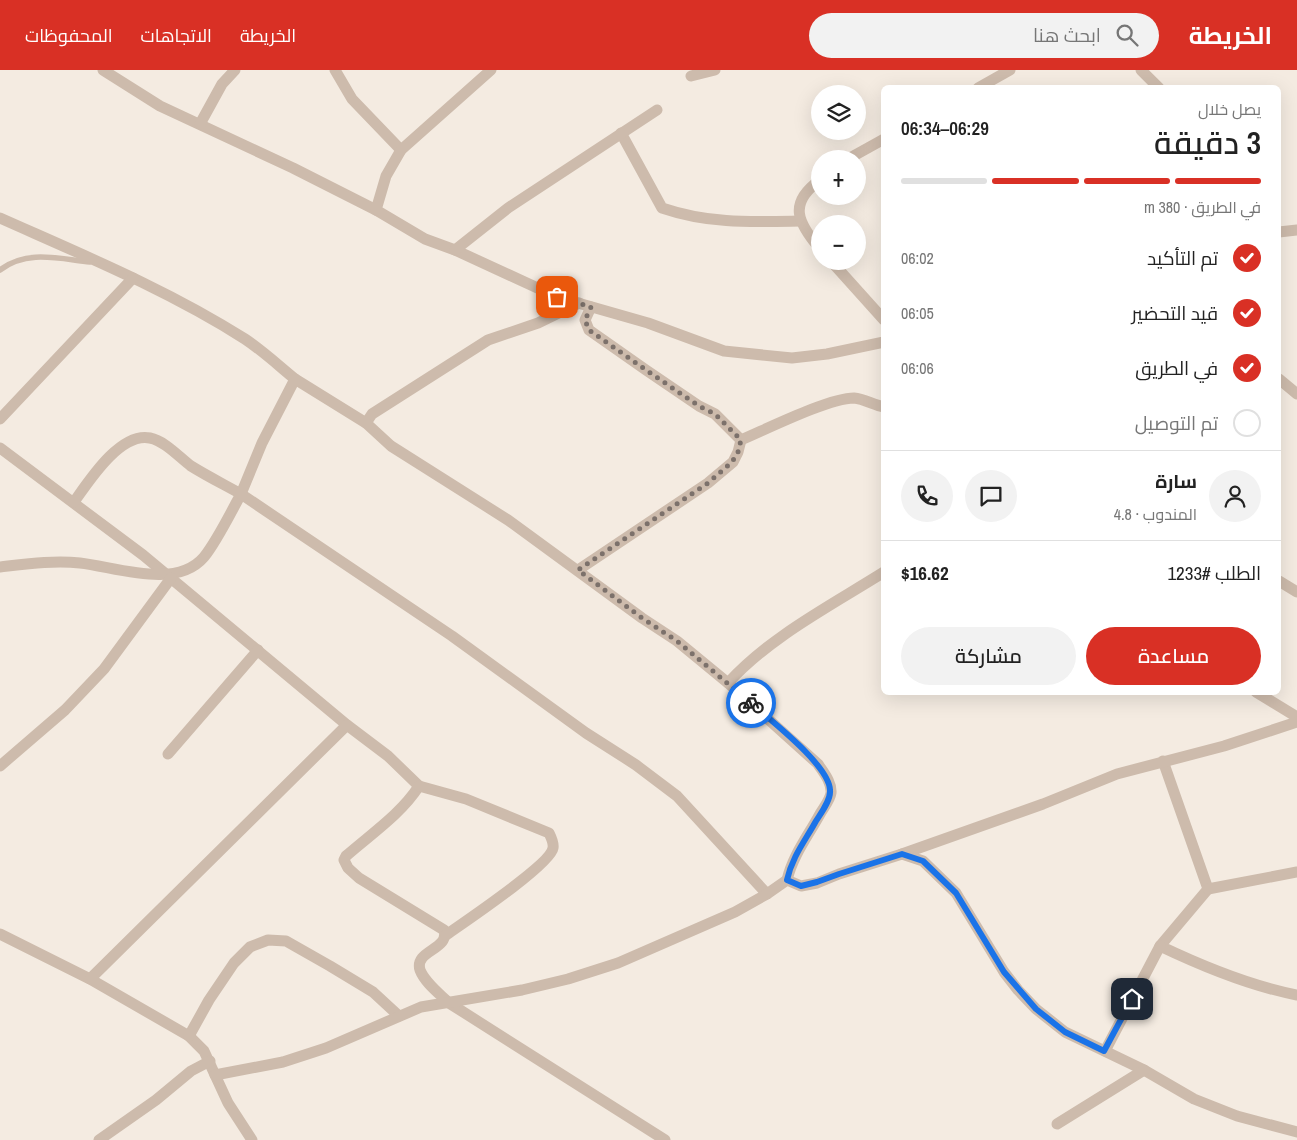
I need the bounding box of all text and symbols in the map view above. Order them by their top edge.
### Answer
search box [809,13,1159,58]
text: الخريطة [1189,19,1272,51]
icon: search [1113,21,1141,49]
text: ابحث هنا [1033,22,1101,48]
text: المحفوظات [25,23,113,48]
text: الاتجاهات [141,23,212,48]
text: الخريطة [240,23,296,48]
map controls [811,85,866,270]
button: layers [811,85,866,140]
text: يصل خلال [1198,98,1261,120]
text: 06:29–06:34 [901,115,989,141]
text: 3 دقيقة [1154,121,1261,164]
button: + [811,150,866,205]
text: في الطريق · 380 m [1144,196,1261,218]
button: − [811,215,866,270]
icon: check [1233,244,1261,272]
text: تم التأكيد [1147,245,1218,271]
text: 06:02 [901,247,934,269]
pin [536,276,578,318]
icon: bag [543,283,571,311]
icon: check [1233,299,1261,327]
text: قيد التحضير [1132,300,1218,326]
text: 06:05 [901,302,934,324]
icon: check [1233,354,1261,382]
text: في الطريق [1135,355,1218,381]
text: 06:06 [901,357,934,379]
text: تم التوصيل [1135,410,1218,436]
text: سارة [1155,468,1197,494]
button: phone [901,470,953,522]
button: chat [965,470,1017,522]
button: person [1209,470,1261,522]
text: المندوب · 4.8 [1114,503,1197,525]
text: $16.62 [901,560,949,586]
text: الطلب #1233 [1167,560,1261,586]
button: مشاركة [901,627,1076,685]
button: مساعدة [1086,627,1261,685]
courier [726,678,776,728]
icon: bike [737,689,765,717]
pin [1111,978,1153,1020]
icon: home [1118,985,1146,1013]

